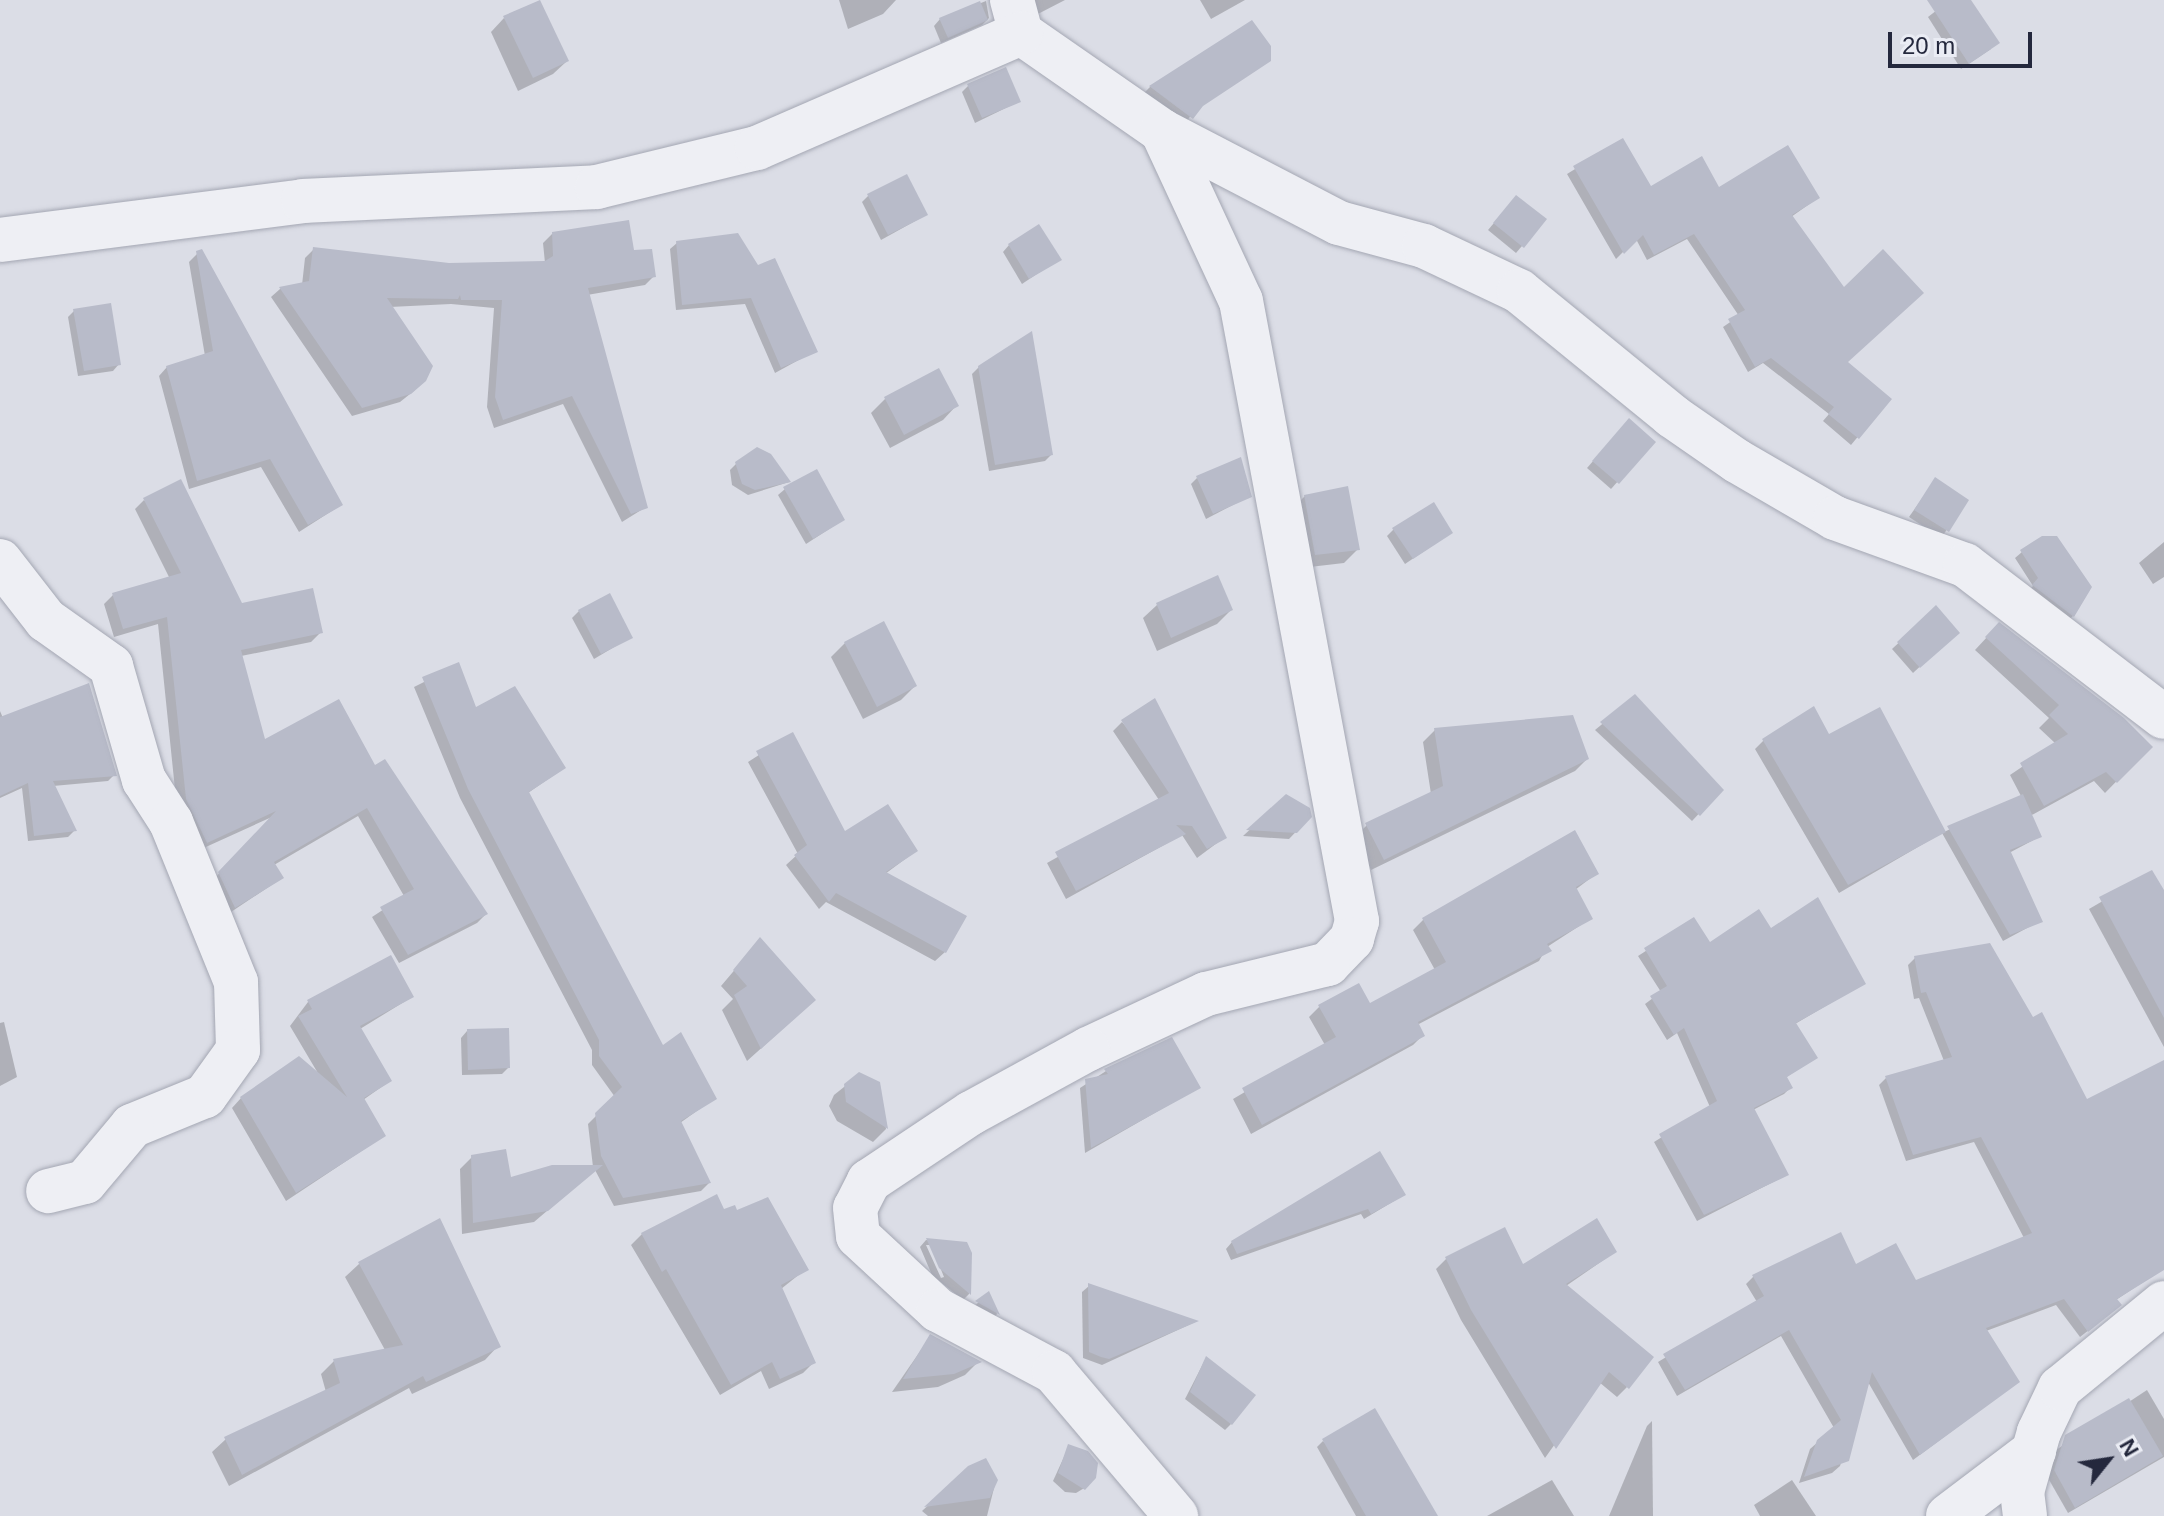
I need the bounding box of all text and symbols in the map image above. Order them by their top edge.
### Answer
scale bar [1892,16,2036,66]
text: 20 m [1902,32,1955,59]
north arrow [2068,1420,2148,1500]
text: N [2114,1435,2144,1461]

